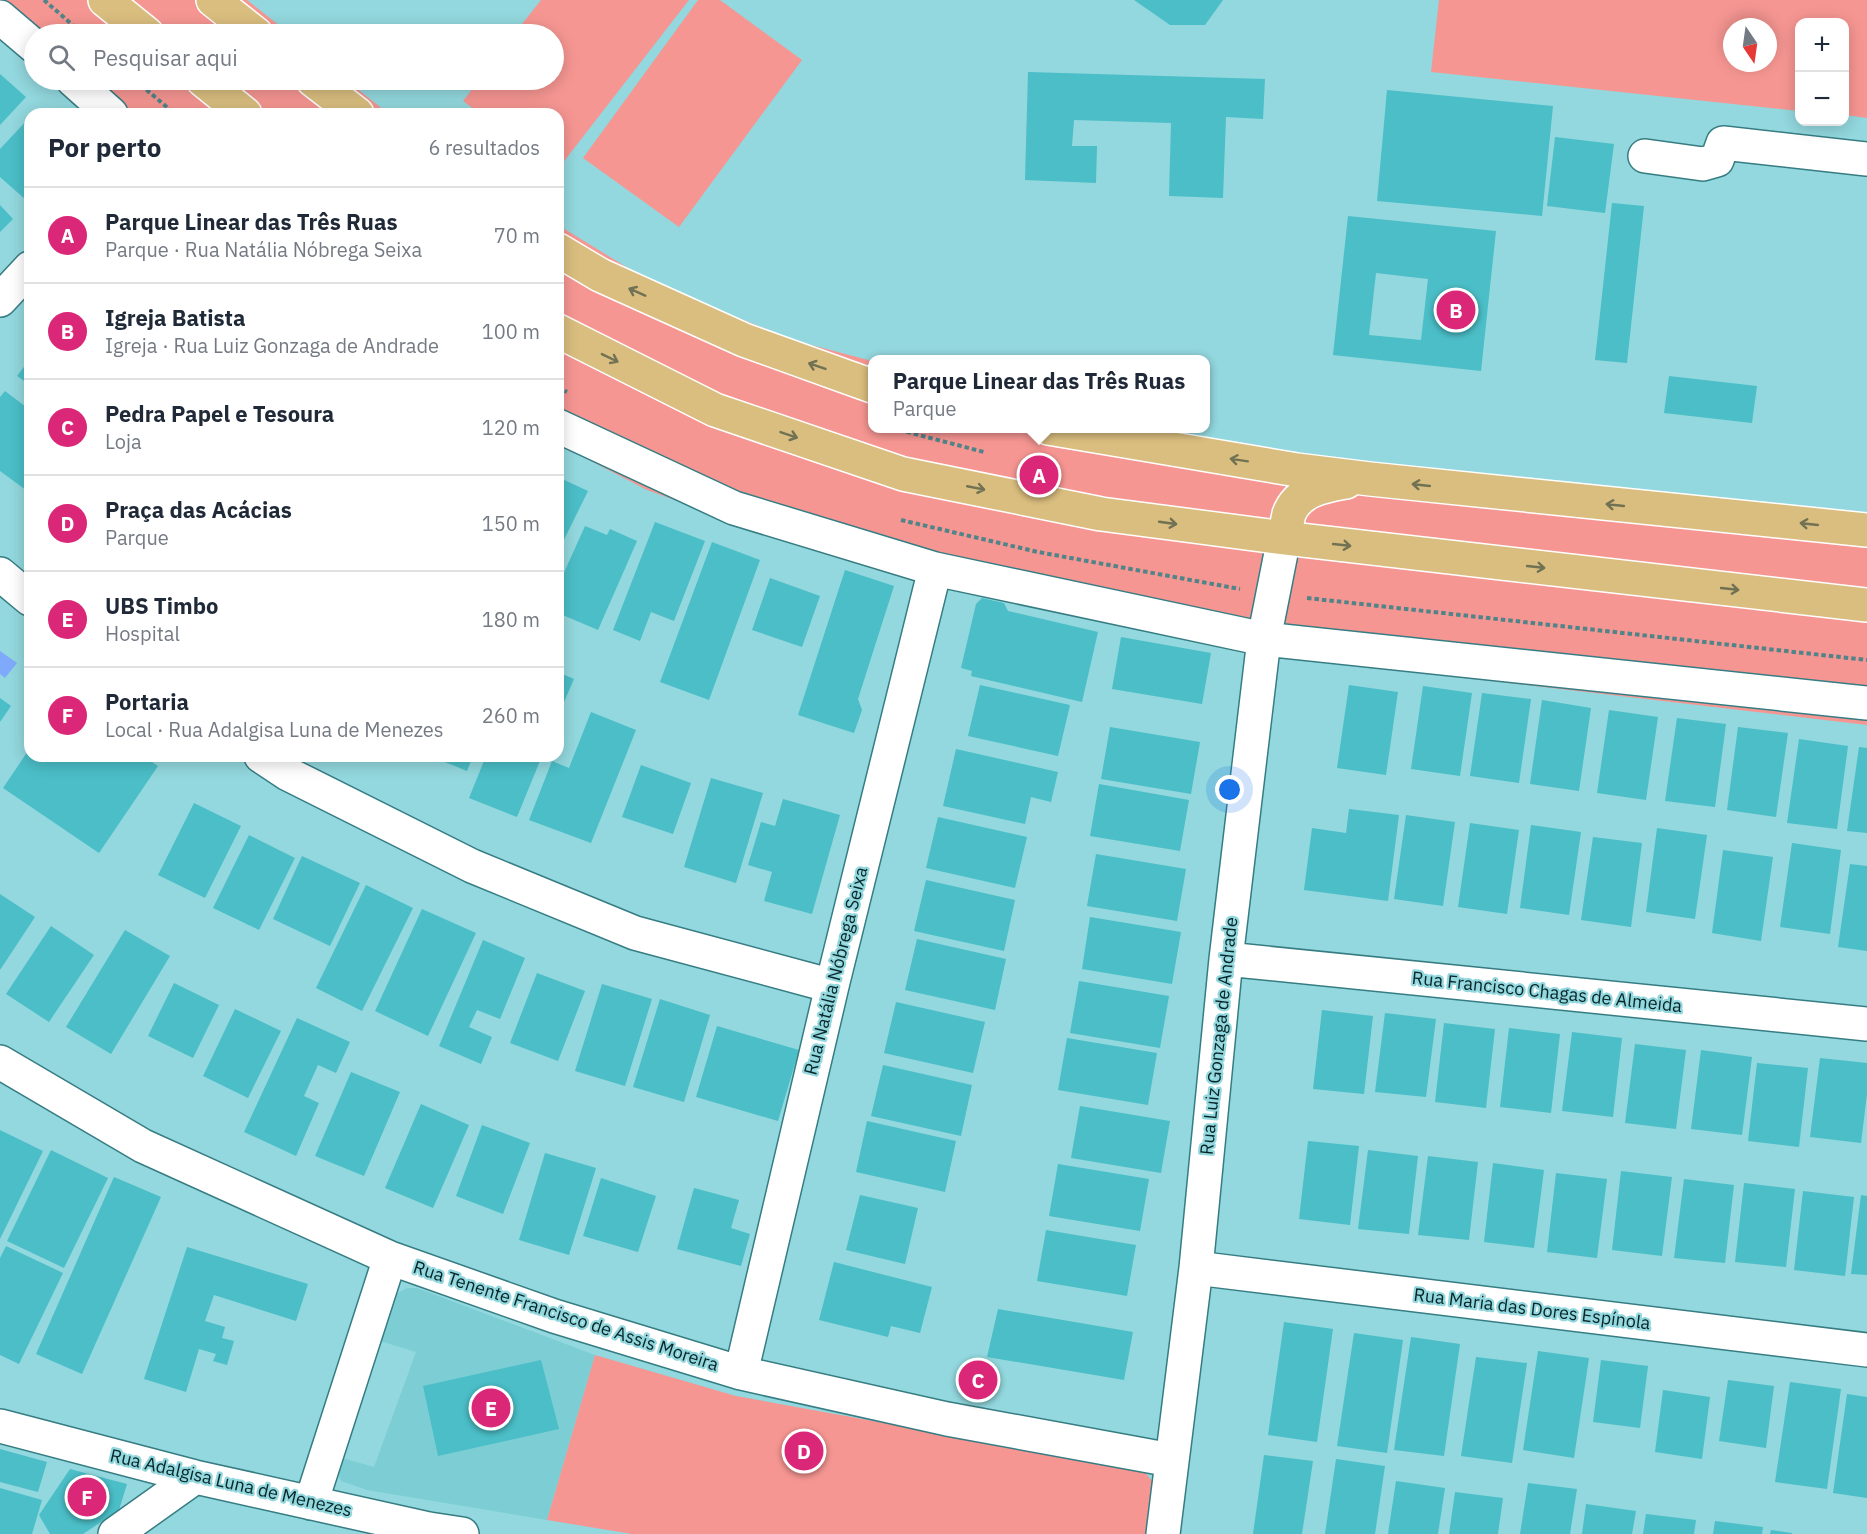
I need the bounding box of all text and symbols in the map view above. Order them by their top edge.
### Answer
north arrow [1723,18,1777,72]
map controls [1795,18,1849,126]
button: + [1795,18,1849,72]
search box [24,24,564,90]
icon: search [45,41,78,74]
text: Pesquisar aqui [93,43,238,72]
button: − [1795,72,1849,126]
text: Por perto [48,130,161,164]
text: 6 resultados [428,134,540,161]
text: Parque Linear das Três Ruas [105,207,398,236]
text: A [61,222,74,249]
text: 70 m [494,222,540,249]
text: Parque · Rua Natália Nóbrega Seixa [105,236,422,263]
one-way arrow [629,286,647,297]
pin: B [1436,288,1476,332]
text: Igreja Batista [105,303,245,332]
text: B [61,318,74,345]
text: 100 m [482,318,540,345]
text: Igreja · Rua Luiz Gonzaga de Andrade [105,332,439,359]
one-way arrow [600,353,618,365]
popup [868,355,1210,433]
one-way arrow [808,360,827,371]
text: Parque Linear das Três Ruas [893,366,1185,395]
text: Parque [893,395,957,422]
text: Pedra Papel e Tesoura [105,399,334,428]
text: C [61,414,74,441]
text: 120 m [482,414,540,441]
text: Loja [105,428,142,455]
one-way arrow [779,430,798,441]
pin: A [1020,452,1058,498]
one-way arrow [1230,455,1250,466]
one-way arrow [1411,479,1431,490]
one-way arrow [966,483,985,494]
text: Praça das Acácias [105,495,292,524]
one-way arrow [1605,499,1625,510]
text: D [61,510,74,537]
text: 150 m [482,510,540,537]
one-way arrow [1157,517,1177,528]
one-way arrow [1799,518,1819,529]
text: Parque [105,524,169,551]
one-way arrow [1332,540,1352,551]
one-way arrow [1526,562,1545,573]
one-way arrow [1719,584,1739,595]
text: UBS Timbo [105,591,218,620]
text: E [61,606,74,633]
text: 180 m [482,606,540,633]
text: Hospital [105,620,180,647]
text: Portaria [105,687,189,716]
text: F [62,702,73,729]
text: 260 m [482,702,540,729]
text: Local · Rua Adalgisa Luna de Menezes [105,716,443,743]
your location [1215,775,1244,804]
street label: Rua Natália Nóbrega Seixa [799,864,873,1077]
street label: Rua Luiz Gonzaga de Andrade [1195,916,1242,1156]
street label: Rua Francisco Chagas de Almeida [1411,966,1684,1017]
street label: Rua Tenente Francisco de Assis Moreira [411,1255,722,1376]
street label: Rua Maria das Dores Espínola [1412,1283,1652,1334]
pin: C [958,1358,998,1402]
pin: E [472,1386,510,1430]
pin: D [784,1428,824,1474]
street label: Rua Adalgisa Luna de Menezes [108,1443,354,1522]
pin: F [68,1474,106,1520]

